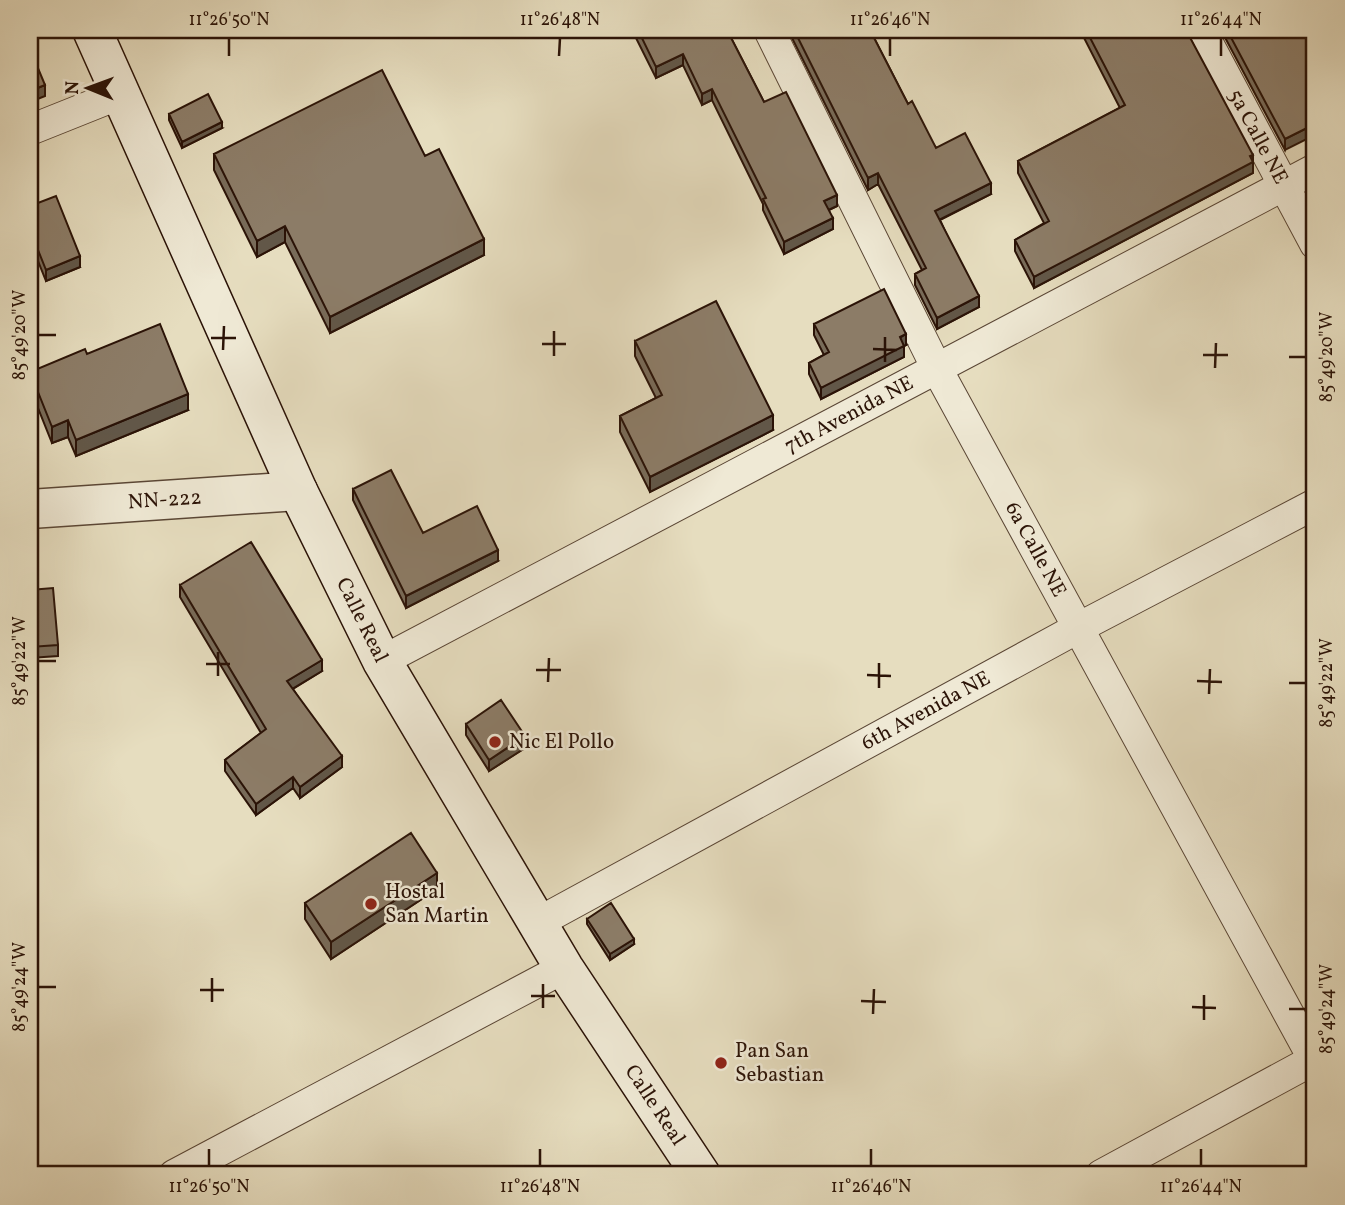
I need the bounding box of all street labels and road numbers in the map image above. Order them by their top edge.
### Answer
street label: 5a Calle NE [1221,84,1295,189]
street label: 7th Avenida NE [779,369,919,461]
street label: NN-222 [127,483,203,517]
street label: 6a Calle NE [998,497,1073,602]
street label: Calle Real [329,573,395,668]
street label: 6th Avenida NE [856,664,996,758]
street label: Calle Real [617,1059,692,1151]

